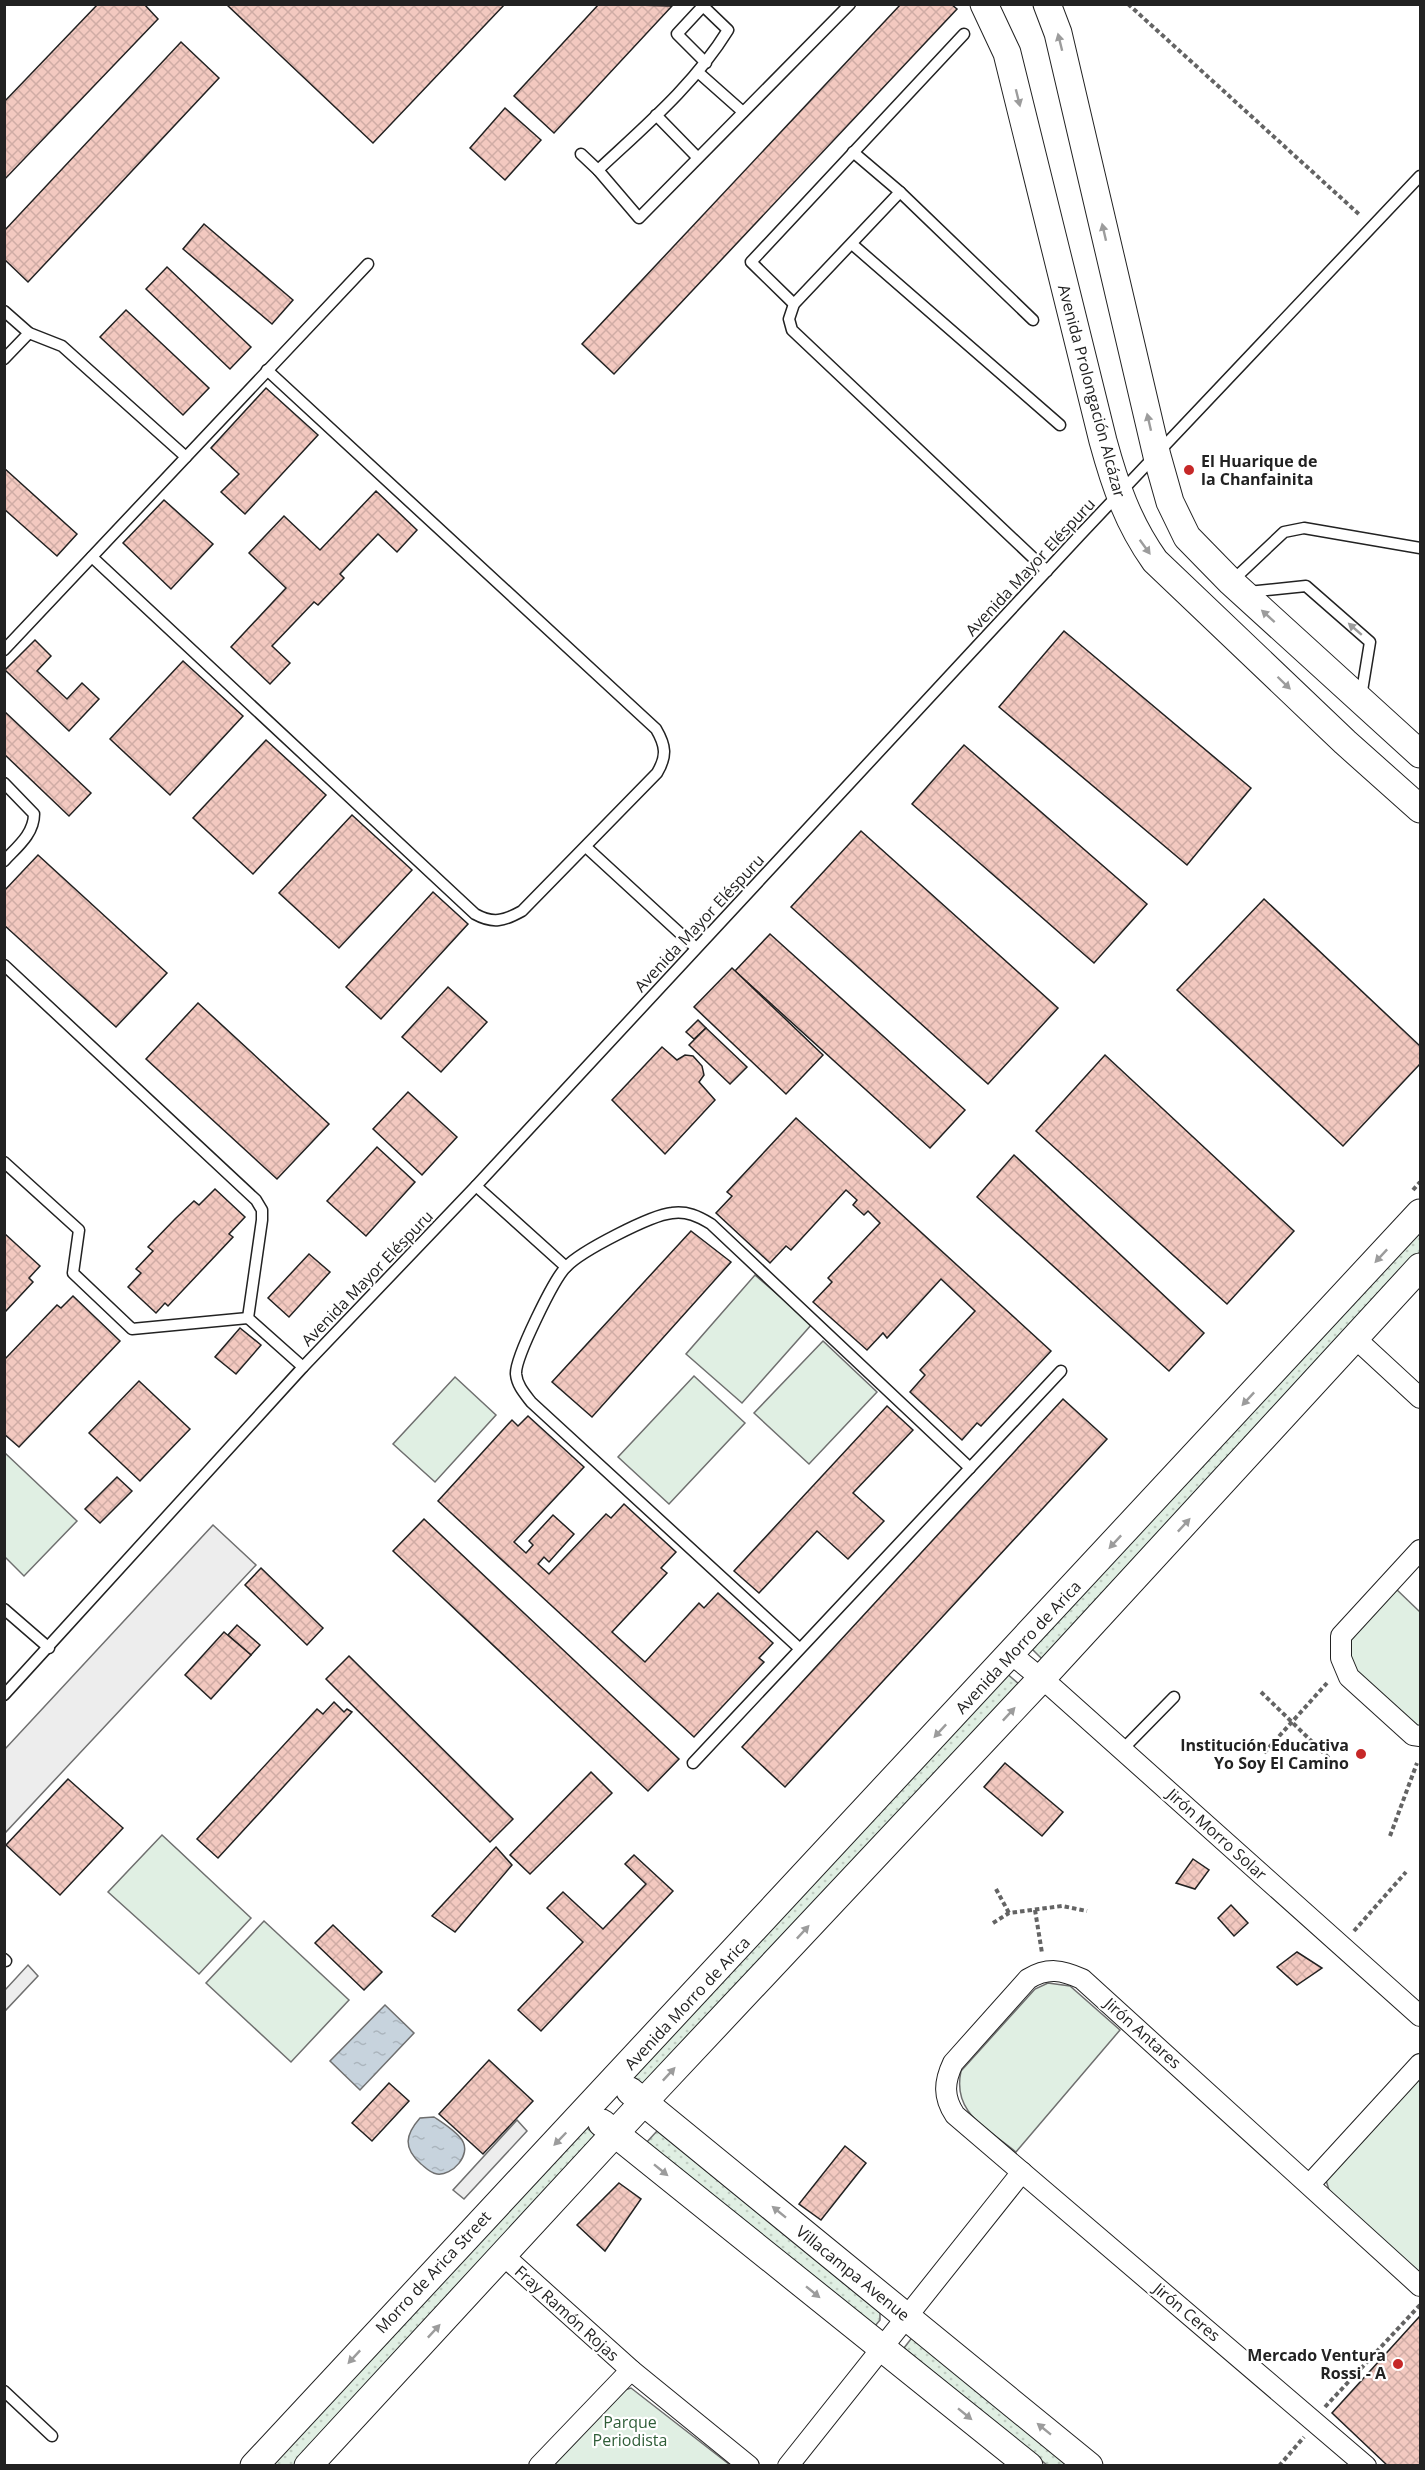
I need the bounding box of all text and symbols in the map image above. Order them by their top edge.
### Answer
one-way arrow [1055,33,1065,51]
one-way arrow [1014,90,1023,108]
one-way arrow [1099,223,1109,241]
street label: Avenida Prolongación Alcázar [1053,282,1131,500]
one-way arrow [1143,412,1153,431]
place label: El Huarique de la Chanfainita [1201,450,1317,490]
marker: El Huarique de la Chanfainita [1182,463,1196,477]
street label: Avenida Mayor Eléspuru [960,493,1100,641]
one-way arrow [1139,538,1151,554]
one-way arrow [1261,610,1276,623]
one-way arrow [1348,622,1363,636]
one-way arrow [1276,676,1291,690]
street label: Avenida Mayor Eléspuru [629,849,769,997]
street label: Avenida Mayor Eléspuru [296,1205,438,1351]
one-way arrow [1375,1248,1388,1263]
one-way arrow [1242,1391,1255,1406]
one-way arrow [1176,1518,1190,1532]
one-way arrow [1109,1534,1122,1549]
street label: Avenida Morro de Arica [950,1576,1086,1718]
one-way arrow [1001,1707,1015,1721]
one-way arrow [934,1723,947,1738]
place label: Institución Educativa Yo Soy El Camino [1180,1734,1349,1774]
marker: Institución Educativa Yo Soy El Camino [1354,1747,1368,1761]
street label: Jirón Morro Solar [1161,1782,1272,1885]
one-way arrow [795,1925,809,1939]
street label: Avenida Morro de Arica [619,1932,755,2074]
street label: Jirón Antares [1098,1991,1186,2073]
one-way arrow [662,2067,676,2082]
one-way arrow [553,2131,567,2145]
one-way arrow [653,2163,669,2176]
street label: Morro de Arica Street [370,2206,496,2338]
one-way arrow [771,2206,787,2219]
street label: Villacampa Avenue [792,2220,915,2326]
street label: Fray Ramón Rojas [510,2260,624,2366]
street label: Jirón Ceres [1147,2276,1225,2346]
one-way arrow [805,2286,821,2299]
one-way arrow [427,2323,441,2338]
place label: Mercado Ventura Rossi - A [1247,2344,1387,2384]
one-way arrow [348,2350,362,2364]
marker: Mercado Ventura Rossi - A [1391,2357,1405,2371]
one-way arrow [957,2408,973,2421]
park label: Parque Periodista [593,2411,667,2451]
one-way arrow [1036,2422,1052,2435]

